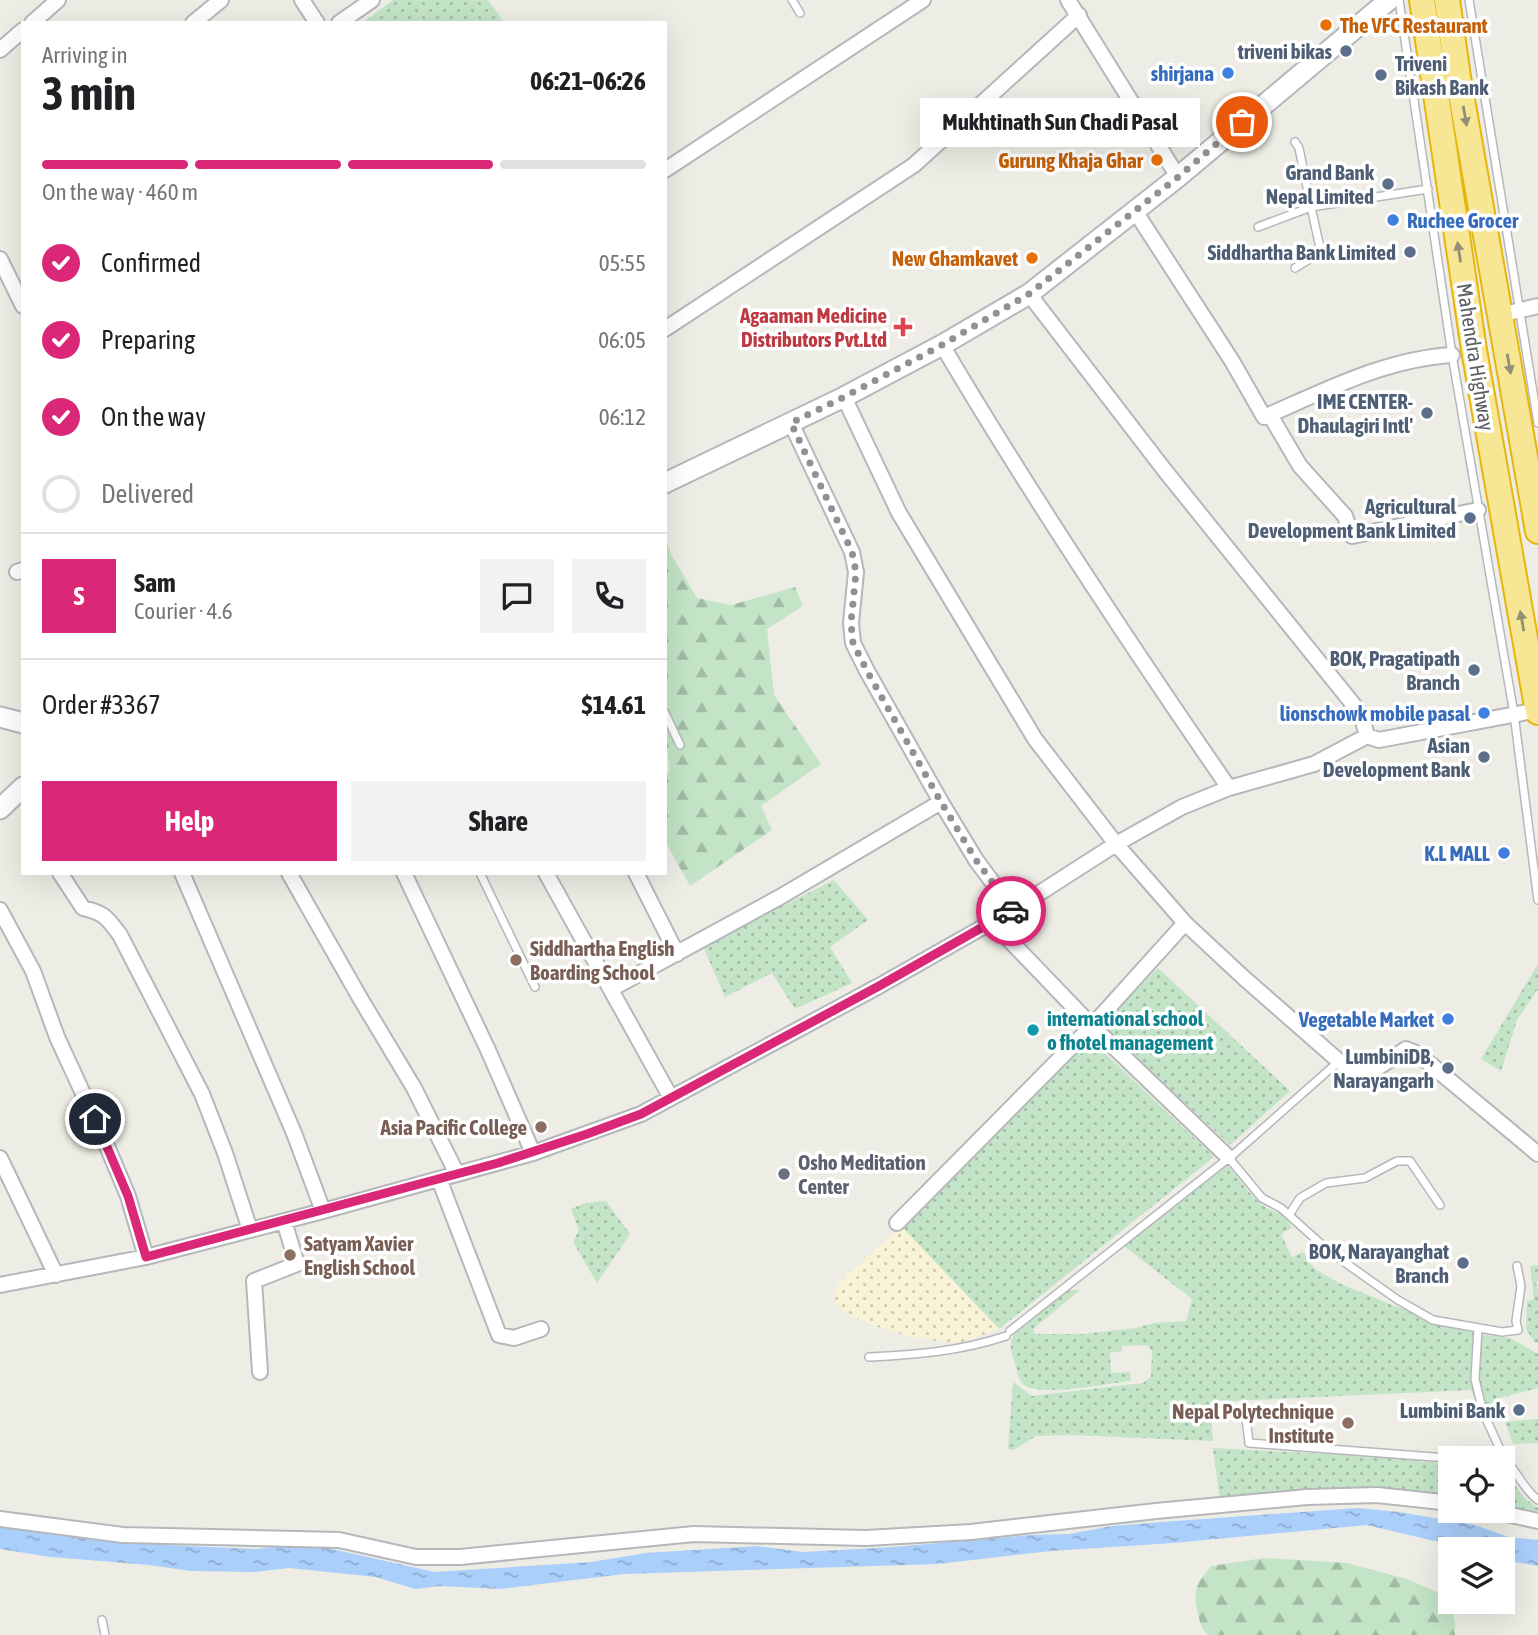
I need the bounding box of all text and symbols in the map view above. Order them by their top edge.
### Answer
place label: The VFC Restaurant [1340,13,1488,37]
marker: The VFC Restaurant [1318,17,1334,33]
place label: triveni bikas [1237,39,1333,63]
text: Arriving in [42,42,128,68]
marker: triveni bikas [1338,43,1354,59]
place label: Triveni Bikash Bank [1395,51,1489,99]
place label: shirjana [1151,61,1214,85]
marker: shirjana [1220,65,1236,81]
text: 06:21–06:26 [530,66,646,96]
text: 3 min [42,67,136,120]
marker: Triveni Bikash Bank [1373,67,1389,83]
pin [1212,92,1272,152]
callout: Mukhtinath Sun Chadi Pasal [920,97,1200,146]
icon: bag [1223,103,1261,141]
one-way arrow [1459,105,1470,127]
text: Mukhtinath Sun Chadi Pasal [942,109,1178,135]
place label: Gurung Khaja Ghar [998,148,1144,172]
marker: Gurung Khaja Ghar [1149,152,1165,168]
place label: Grand Bank Nepal Limited [1266,160,1375,208]
marker: Grand Bank Nepal Limited [1380,176,1396,192]
text: On the way · 460 m [42,179,198,205]
place label: Ruchee Grocer [1407,208,1519,232]
marker: Ruchee Grocer [1385,212,1401,228]
place label: Siddhartha Bank Limited [1207,240,1396,264]
one-way arrow [1453,240,1464,262]
icon: check [42,244,80,282]
marker: Siddhartha Bank Limited [1402,244,1418,260]
place label: New Ghamkavet [892,246,1018,270]
text: Confirmed [101,248,201,278]
text: 05:55 [599,250,646,276]
marker: New Ghamkavet [1024,250,1040,266]
street label: Mahendra Highway [1452,281,1500,433]
place label: Agaaman Medicine Distributors Pvt.Ltd [739,303,887,351]
marker: Agaaman Medicine Distributors Pvt.Ltd [893,317,913,337]
icon: check [42,321,80,359]
text: Preparing [101,325,195,355]
text: 06:05 [598,327,646,353]
one-way arrow [1504,353,1515,375]
place label: IME CENTER- Dhaulagiri Intl' [1297,389,1414,437]
icon: check [42,398,80,436]
text: On the way [101,402,206,432]
text: 06:12 [599,404,646,430]
marker: IME CENTER- Dhaulagiri Intl' [1419,405,1435,421]
text: Delivered [101,479,194,509]
place label: Agricultural Development Bank Limited [1248,494,1456,542]
marker: Agricultural Development Bank Limited [1462,510,1478,526]
button: chat [480,559,554,633]
button: phone [572,559,646,633]
text: Sam [134,568,176,598]
text: S [74,581,84,611]
text: Courier · 4.6 [134,598,233,624]
one-way arrow [1516,610,1527,632]
place label: BOK, Pragatipath Branch [1330,646,1460,694]
marker: BOK, Pragatipath Branch [1466,662,1482,678]
text: Order #3367 [42,690,161,720]
text: $14.61 [582,690,646,720]
place label: lionschowk mobile pasal [1280,701,1470,725]
marker: lionschowk mobile pasal [1476,705,1492,721]
place label: Asian Development Bank [1323,733,1471,781]
marker: Asian Development Bank [1476,749,1492,765]
button: Help [42,781,337,861]
button: Share [351,781,646,861]
place label: K.L MALL [1424,841,1490,865]
marker: K.L MALL [1496,845,1512,861]
courier [976,876,1046,946]
icon: car [992,892,1030,930]
place label: Siddhartha English Boarding School [530,936,675,984]
marker: Siddhartha English Boarding School [508,952,524,968]
place label: international school o fhotel management [1047,1006,1213,1054]
place label: Vegetable Market [1298,1007,1434,1031]
marker: Vegetable Market [1440,1011,1456,1027]
marker: international school o fhotel management [1025,1022,1041,1038]
place label: LumbiniDB, Narayangarh [1333,1044,1434,1092]
marker: LumbiniDB, Narayangarh [1440,1060,1456,1076]
pin [65,1089,125,1149]
icon: home [76,1100,114,1138]
place label: Asia Pacific College [379,1115,527,1139]
marker: Asia Pacific College [533,1119,549,1135]
place label: Osho Meditation Center [798,1150,926,1198]
marker: Osho Meditation Center [776,1166,792,1182]
place label: Satyam Xavier English School [304,1231,416,1279]
place label: BOK, Narayanghat Branch [1309,1239,1449,1287]
marker: Satyam Xavier English School [282,1247,298,1263]
marker: BOK, Narayanghat Branch [1455,1255,1471,1271]
place label: Lumbini Bank [1400,1398,1506,1422]
place label: Nepal Polytechnique Institute [1172,1399,1334,1447]
marker: Lumbini Bank [1511,1402,1527,1418]
marker: Nepal Polytechnique Institute [1340,1415,1356,1431]
map controls [1438,1446,1515,1614]
button: locate [1438,1446,1515,1523]
button: layers [1438,1537,1515,1614]

